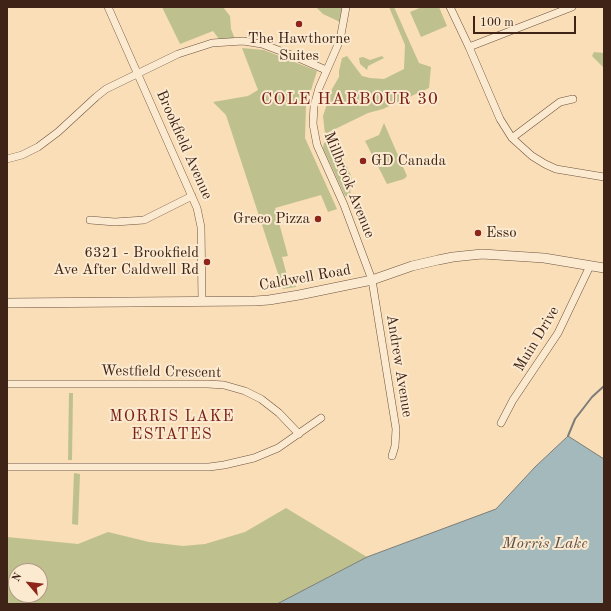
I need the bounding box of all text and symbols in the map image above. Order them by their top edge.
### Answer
scale bar [475,8,578,34]
text: 100 m [480,17,514,29]
marker: The Hawthorne Suites [294,19,304,29]
place label: The Hawthorne Suites [248,30,350,65]
street label: Brookfield Avenue [152,88,216,202]
district label: COLE HARBOUR 30 [261,90,439,110]
street label: Millbrook Avenue [319,129,379,241]
place label: GD Canada [371,152,446,170]
marker: GD Canada [358,156,368,166]
place label: Greco Pizza [233,210,310,228]
marker: Greco Pizza [313,214,323,224]
place label: Esso [486,224,517,242]
marker: Esso [473,228,483,238]
place label: 6321 - Brookfield Ave After Caldwell Rd [53,244,199,279]
marker: 6321 - Brookfield Ave After Caldwell Rd [202,257,212,267]
street label: Caldwell Road [258,261,352,295]
street label: Muin Drive [510,303,564,375]
street label: Andrew Avenue [382,313,416,419]
street label: Westfield Crescent [101,362,221,382]
district label: MORRIS LAKE ESTATES [109,407,235,445]
water label: Morris Lake [502,534,588,554]
north arrow [8,563,48,603]
text: N [11,571,25,584]

